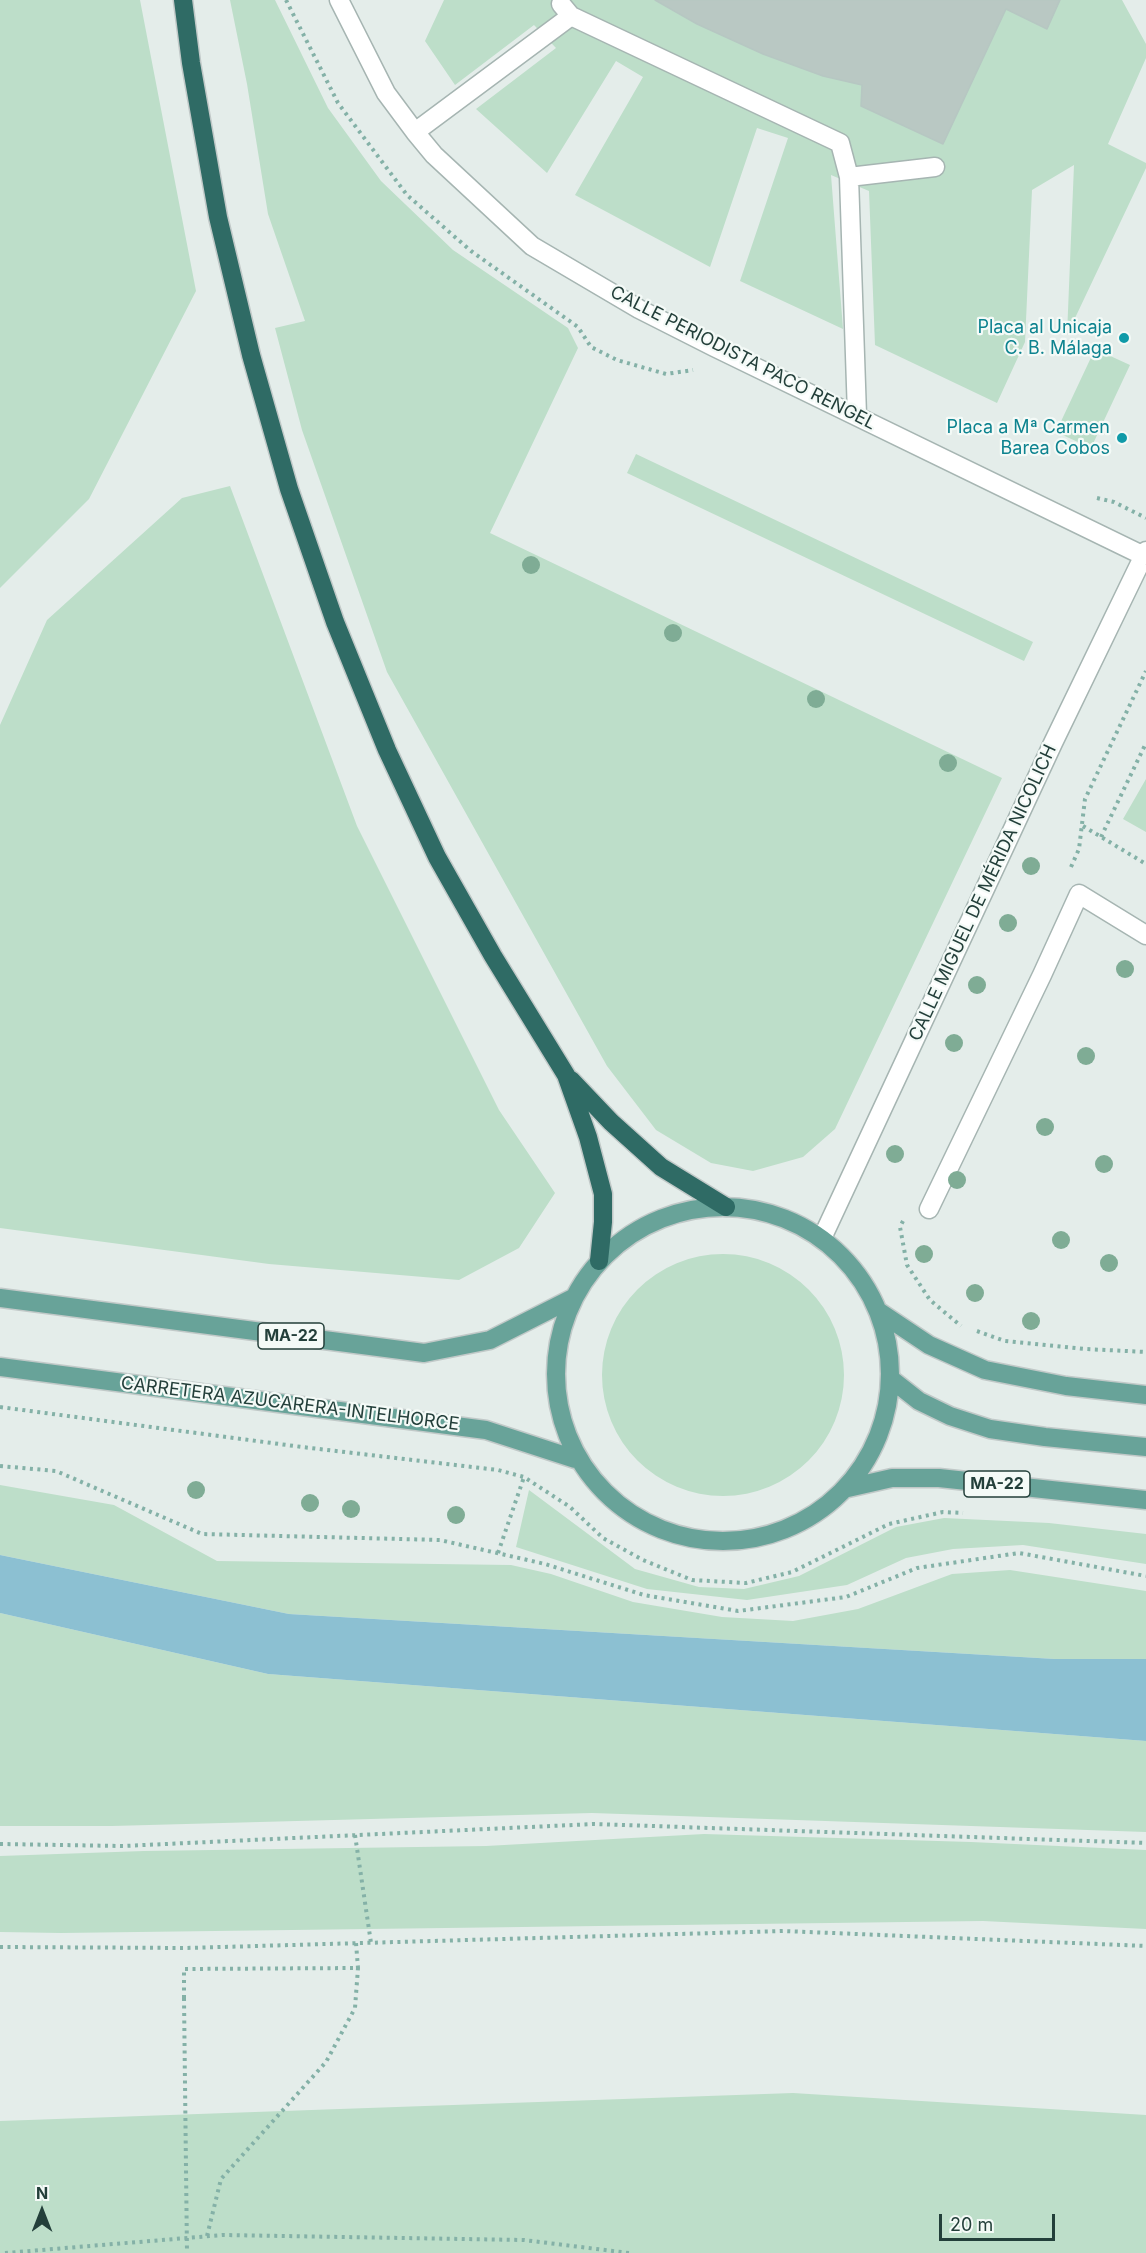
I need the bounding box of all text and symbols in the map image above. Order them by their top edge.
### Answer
street label: CALLE PERIODISTA PACO RENGEL [607,281,879,435]
place label: Placa al Unicaja C. B. Málaga [977,317,1112,360]
marker: Placa al Unicaja C. B. Málaga [1117,331,1131,345]
place label: Placa a Mª Carmen Barea Cobos [947,417,1110,460]
marker: Placa a Mª Carmen Barea Cobos [1115,431,1129,445]
street label: CALLE MIGUEL DE MÉRIDA NICOLICH [905,741,1061,1045]
road number: MA-22 [258,1323,324,1349]
street label: CARRETERA AZUCARERA-INTELHORCE [120,1373,460,1435]
road number: MA-22 [964,1471,1030,1497]
north arrow [12,2181,72,2241]
text: N [36,2183,48,2203]
scale bar [942,2202,1058,2240]
text: 20 m [950,2214,993,2235]

